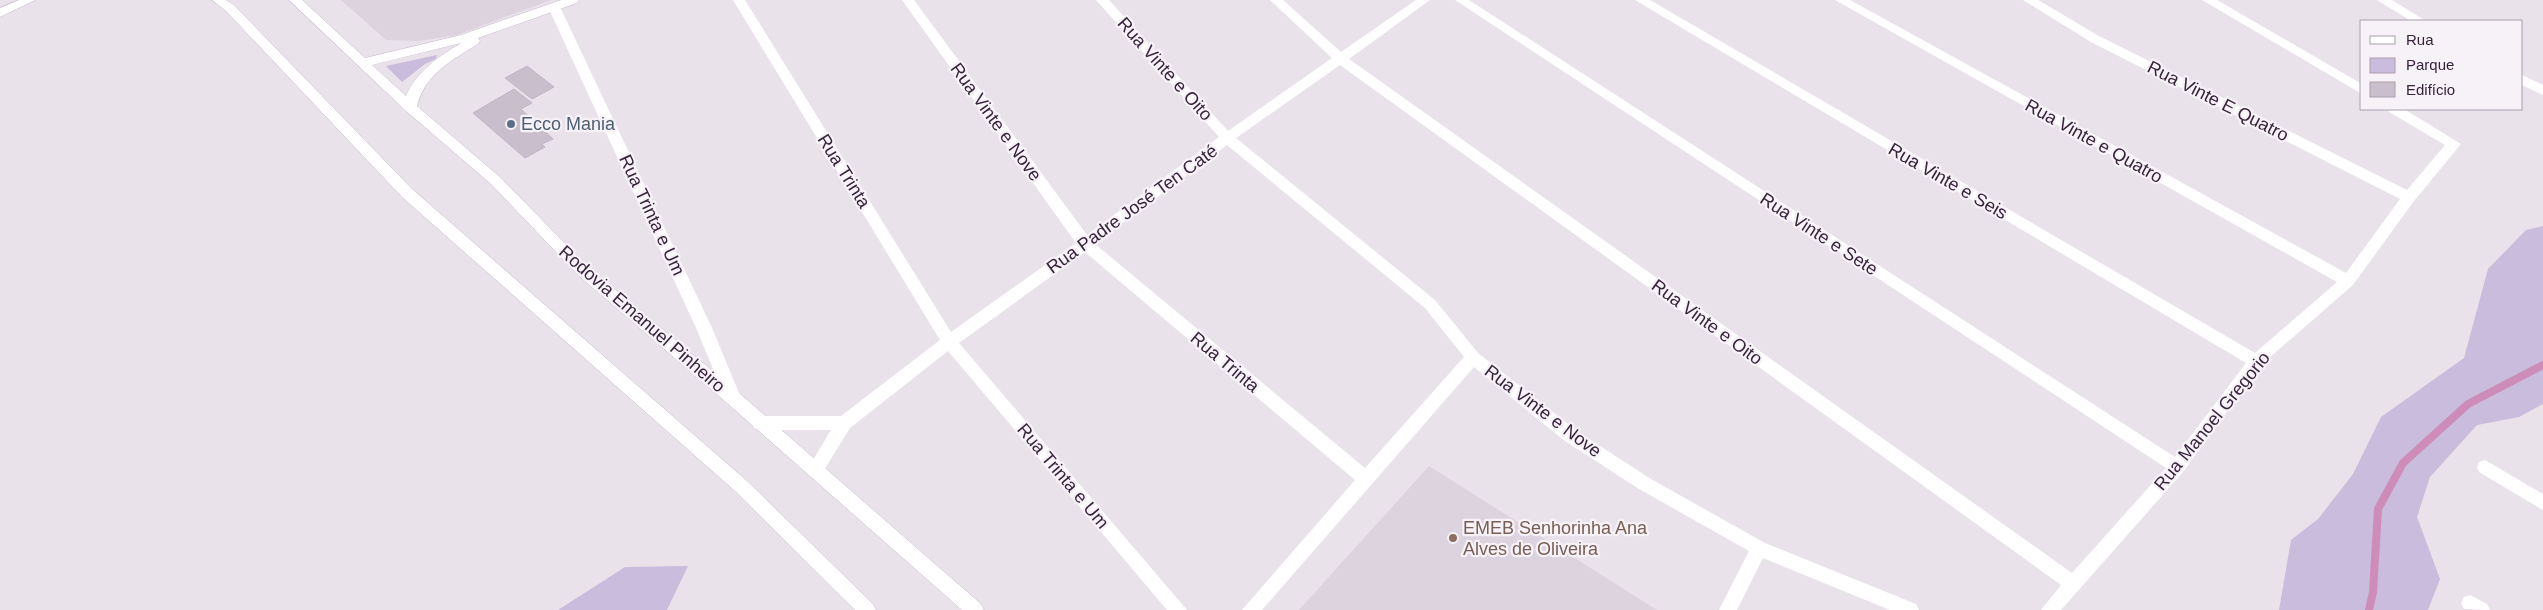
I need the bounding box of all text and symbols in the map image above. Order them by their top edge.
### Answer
street label: Rua Vinte e Oito [1113,13,1217,125]
legend [2360,20,2523,110]
text: Rua [2406,31,2434,48]
text: Parque [2406,56,2454,73]
street label: Rua Vinte E Quatro [2144,57,2292,145]
street label: Rua Vinte e Nove [947,59,1045,185]
text: Edifício [2406,81,2455,98]
street label: Rua Vinte e Quatro [2022,95,2166,187]
place label: Ecco Mania [521,114,616,134]
marker: Ecco Mania [505,118,517,130]
street label: Rua Trinta [814,130,875,212]
street label: Rua Vinte e Seis [1885,139,2011,223]
street label: Rua Padre José Ten Caté [1043,140,1221,278]
street label: Rua Trinta e Um [615,151,689,279]
street label: Rua Vinte e Sete [1757,189,1881,279]
street label: Rodovia Emanuel Pinheiro [555,242,729,396]
street label: Rua Vinte e Oito [1648,275,1766,369]
street label: Rua Trinta [1187,328,1264,397]
street label: Rua Manoel Gregorio [2150,348,2274,494]
street label: Rua Vinte e Nove [1481,361,1605,461]
street label: Rua Trinta e Um [1013,419,1113,533]
place label: EMEB Senhorinha Ana Alves de Oliveira [1463,518,1648,559]
marker: EMEB Senhorinha Ana Alves de Oliveira [1447,532,1459,544]

